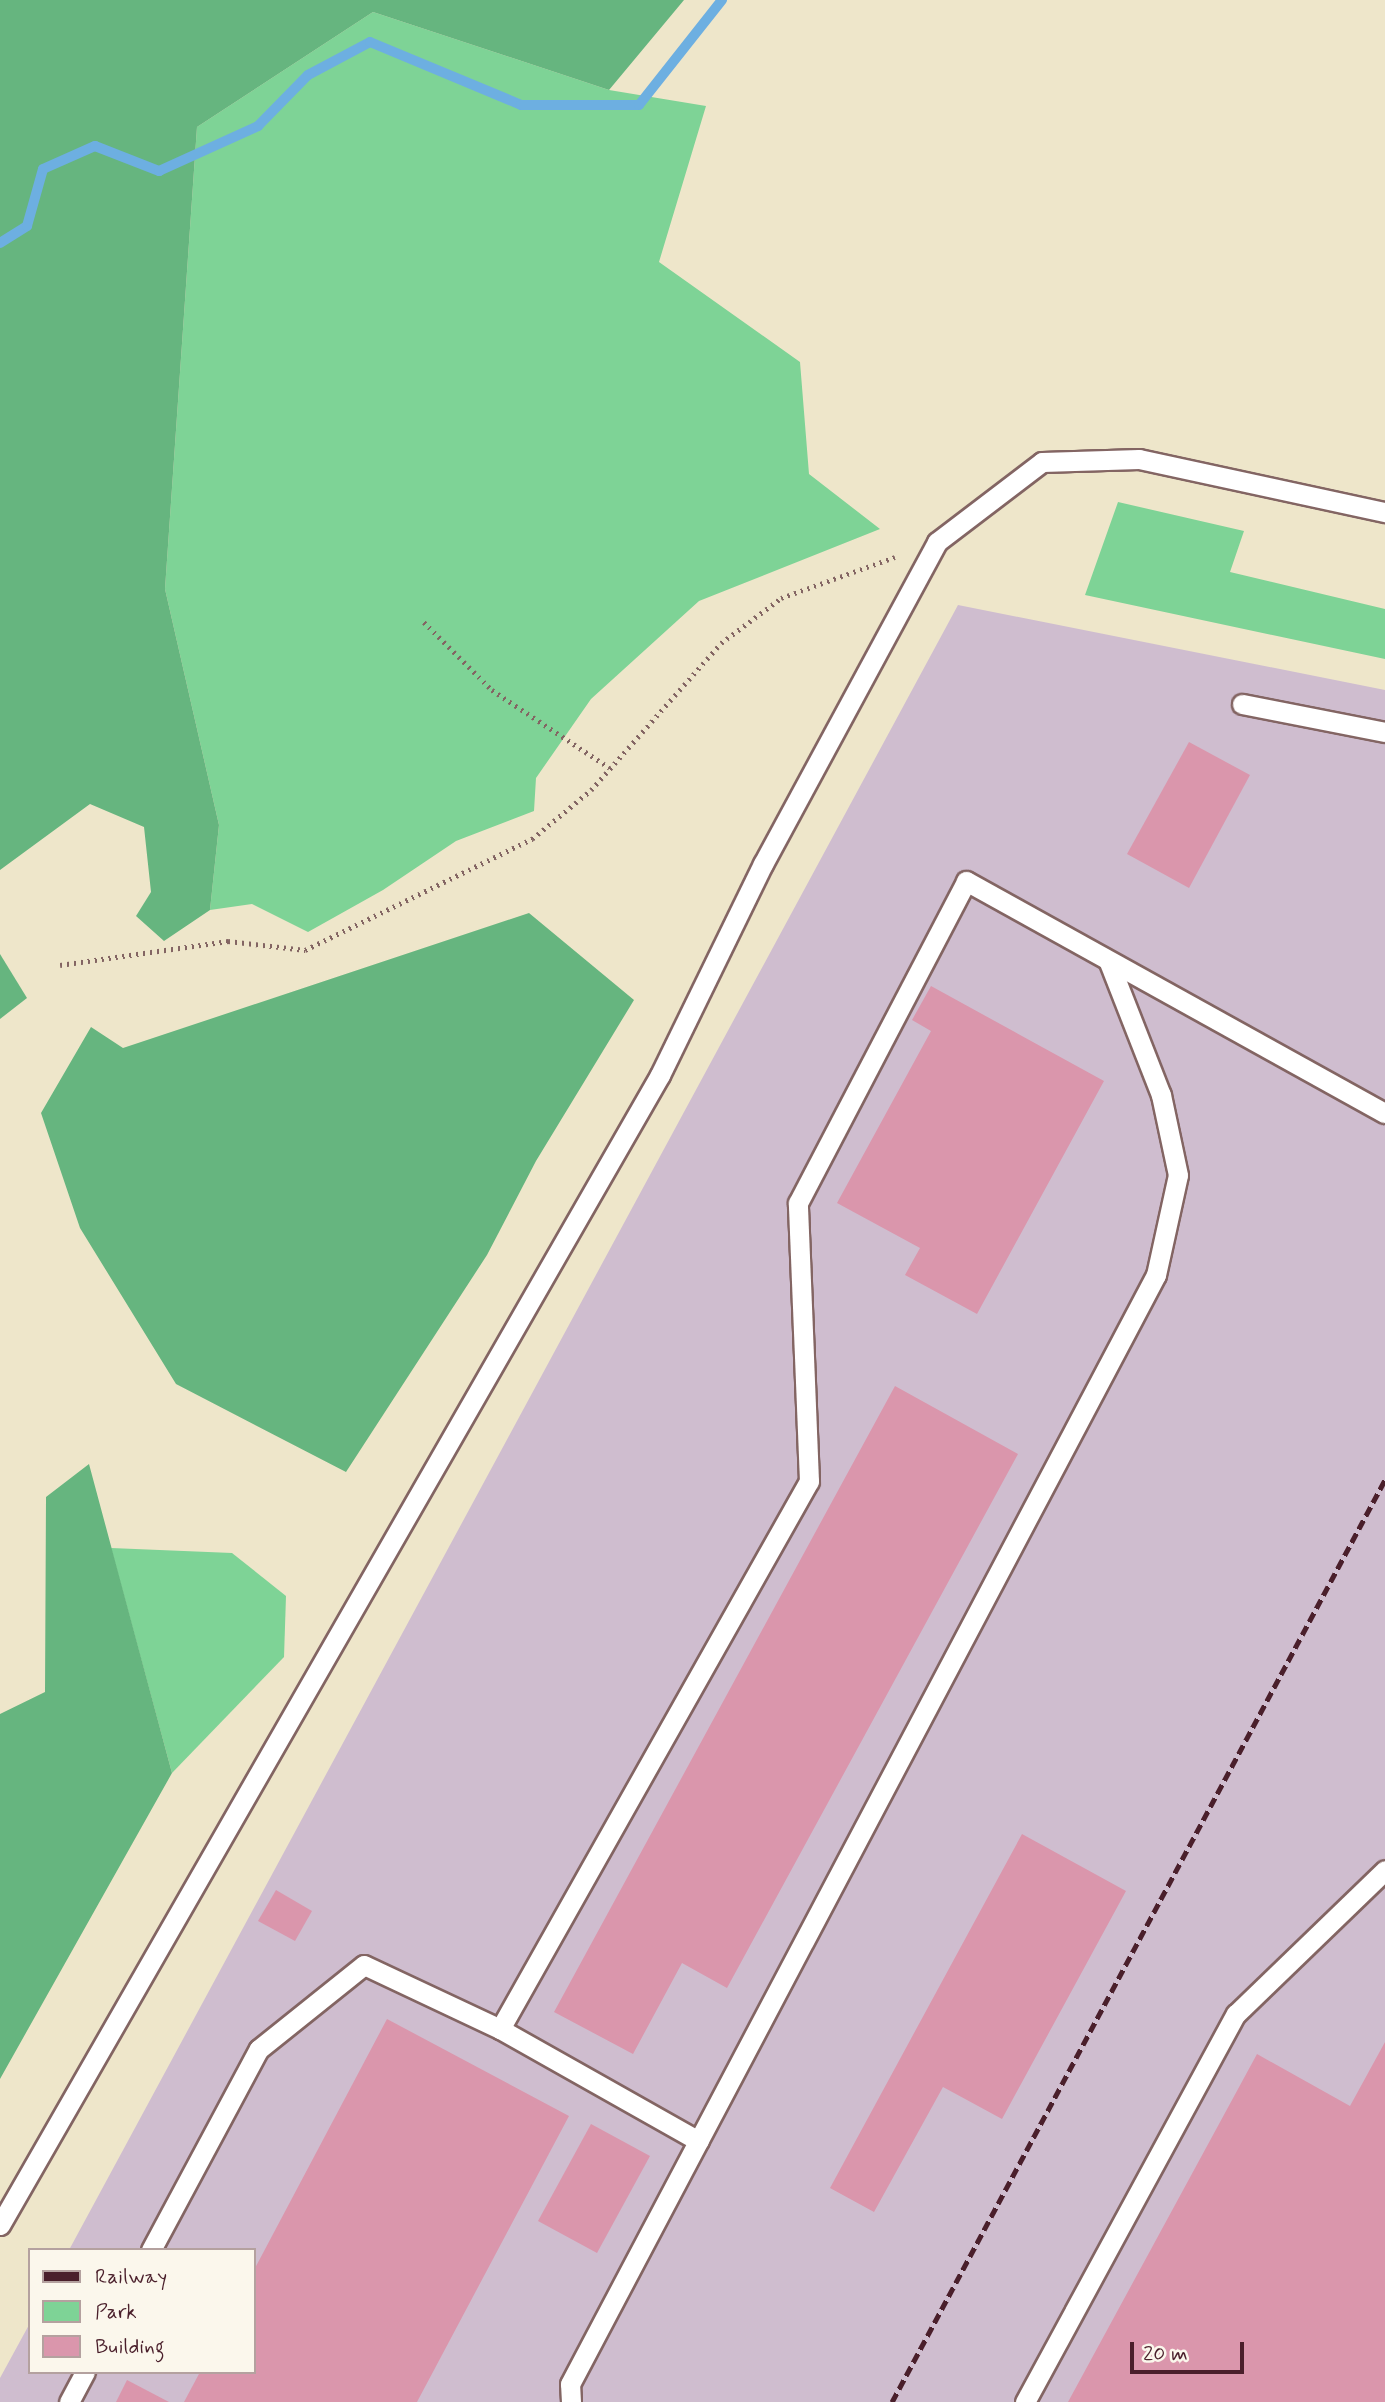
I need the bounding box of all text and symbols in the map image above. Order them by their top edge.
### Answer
legend [28,2248,256,2374]
text: Railway [95,2263,167,2291]
text: Park [95,2298,137,2326]
scale bar [1133,2328,1247,2372]
text: Building [95,2333,165,2361]
text: 20 m [1143,2340,1188,2368]

